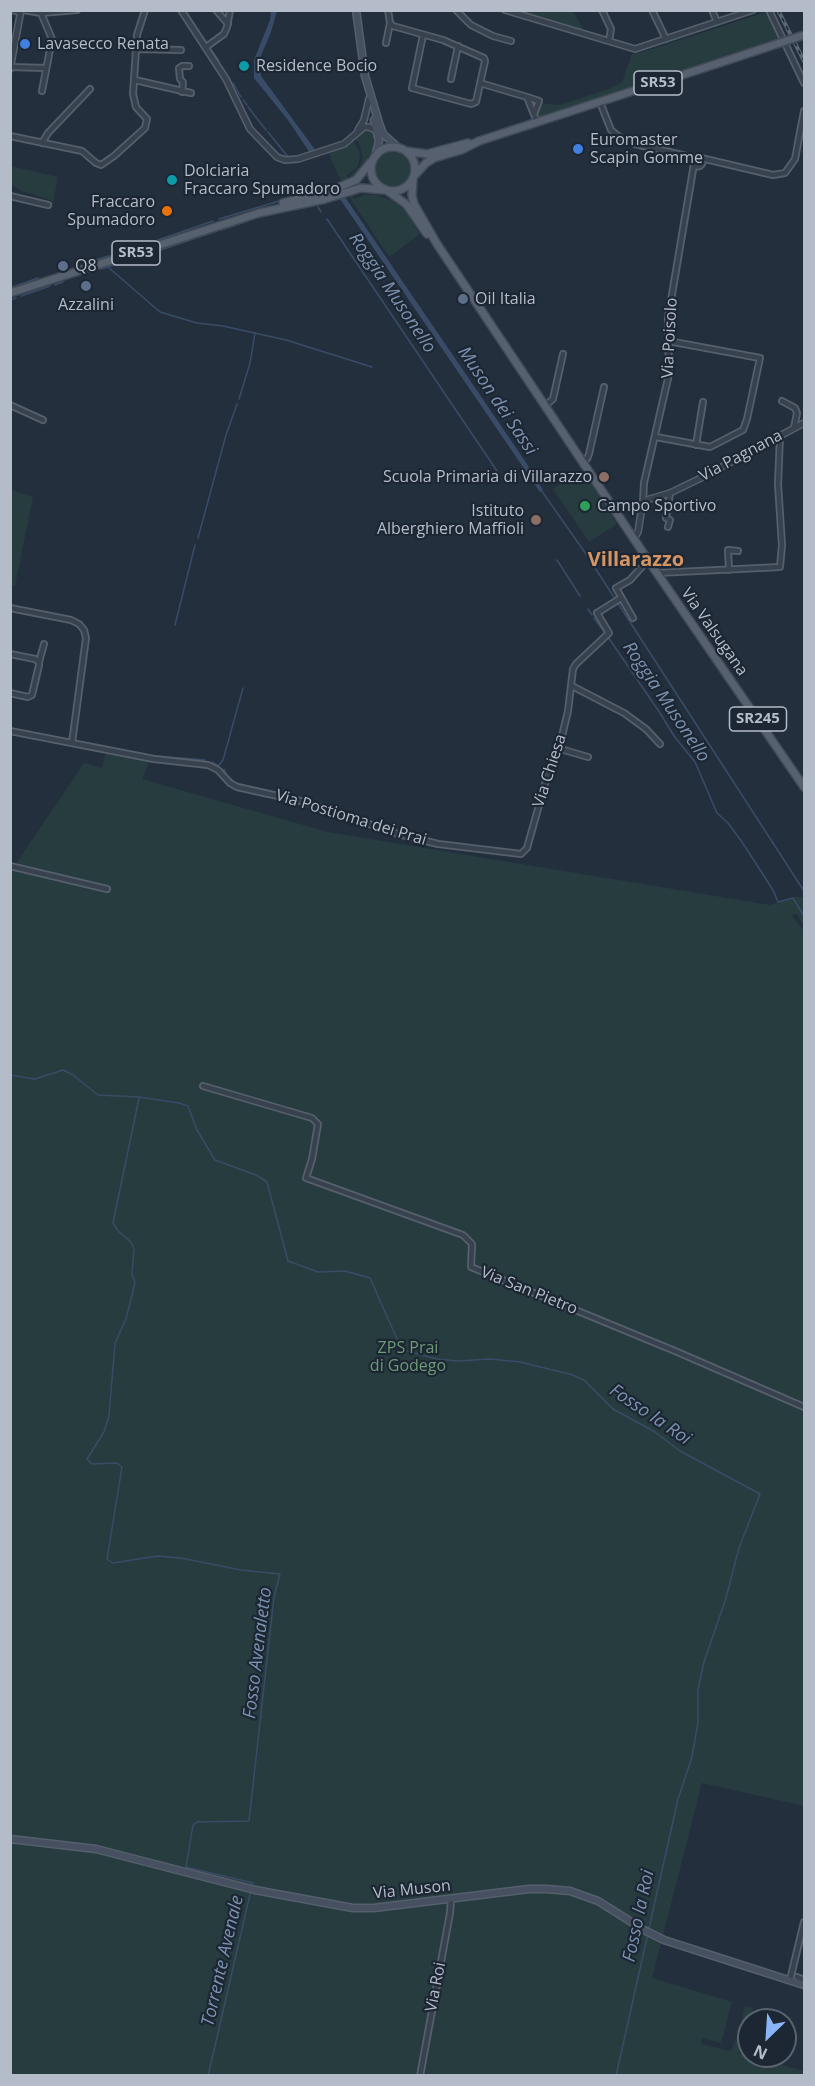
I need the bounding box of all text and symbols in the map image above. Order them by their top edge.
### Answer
place label: Lavasecco Renata [37,34,169,54]
marker: Lavasecco Renata [18,37,32,51]
place label: Residence Bocio [256,56,377,76]
marker: Residence Bocio [237,59,251,73]
road number: SR53 [634,71,682,95]
place label: Euromaster Scapin Gomme [590,130,703,168]
marker: Euromaster Scapin Gomme [571,142,585,156]
place label: Dolciaria Fraccaro Spumadoro [184,161,340,199]
marker: Dolciaria Fraccaro Spumadoro [165,173,179,187]
place label: Fraccaro Spumadoro [67,192,155,230]
marker: Fraccaro Spumadoro [160,204,174,218]
water label: Roggia Musonello [344,229,440,357]
road number: SR53 [112,241,160,265]
place label: Q8 [75,256,97,276]
marker: Q8 [56,259,70,273]
marker: Azzalini [79,279,93,293]
place label: Oil Italia [475,289,536,309]
marker: Oil Italia [456,292,470,306]
place label: Azzalini [58,295,114,315]
street label: Via Poisolo [658,297,682,379]
water label: Muson dei Sassi [453,343,541,459]
street label: Via Pagnana [696,426,786,486]
place label: Scuola Primaria di Villarazzo [383,467,592,487]
marker: Scuola Primaria di Villarazzo [597,470,611,484]
place label: Campo Sportivo [597,496,716,516]
marker: Campo Sportivo [578,499,592,513]
place label: Istituto Alberghiero Maffioli [377,501,524,539]
marker: Istituto Alberghiero Maffioli [529,513,543,527]
district label: Villarazzo [588,548,684,572]
street label: Via Valsugana [677,584,751,680]
water label: Roggia Musonello [618,638,714,766]
road number: SR245 [730,707,786,731]
street label: Via Chiesa [529,732,571,810]
street label: Via Postioma dei Prai [273,786,429,850]
street label: Via San Pietro [478,1263,580,1319]
park label: ZPS Prai di Godego [370,1338,446,1376]
water label: Fosso la Roi [605,1380,695,1450]
water label: Fosso Avenaletto [239,1586,277,1720]
water label: Fosso la Roi [619,1868,659,1964]
street label: Via Muson [372,1876,452,1904]
water label: Torrente Avenale [197,1893,249,2029]
street label: Via Roi [422,1961,450,2013]
north arrow [737,2008,797,2068]
text: N [750,2040,771,2065]

